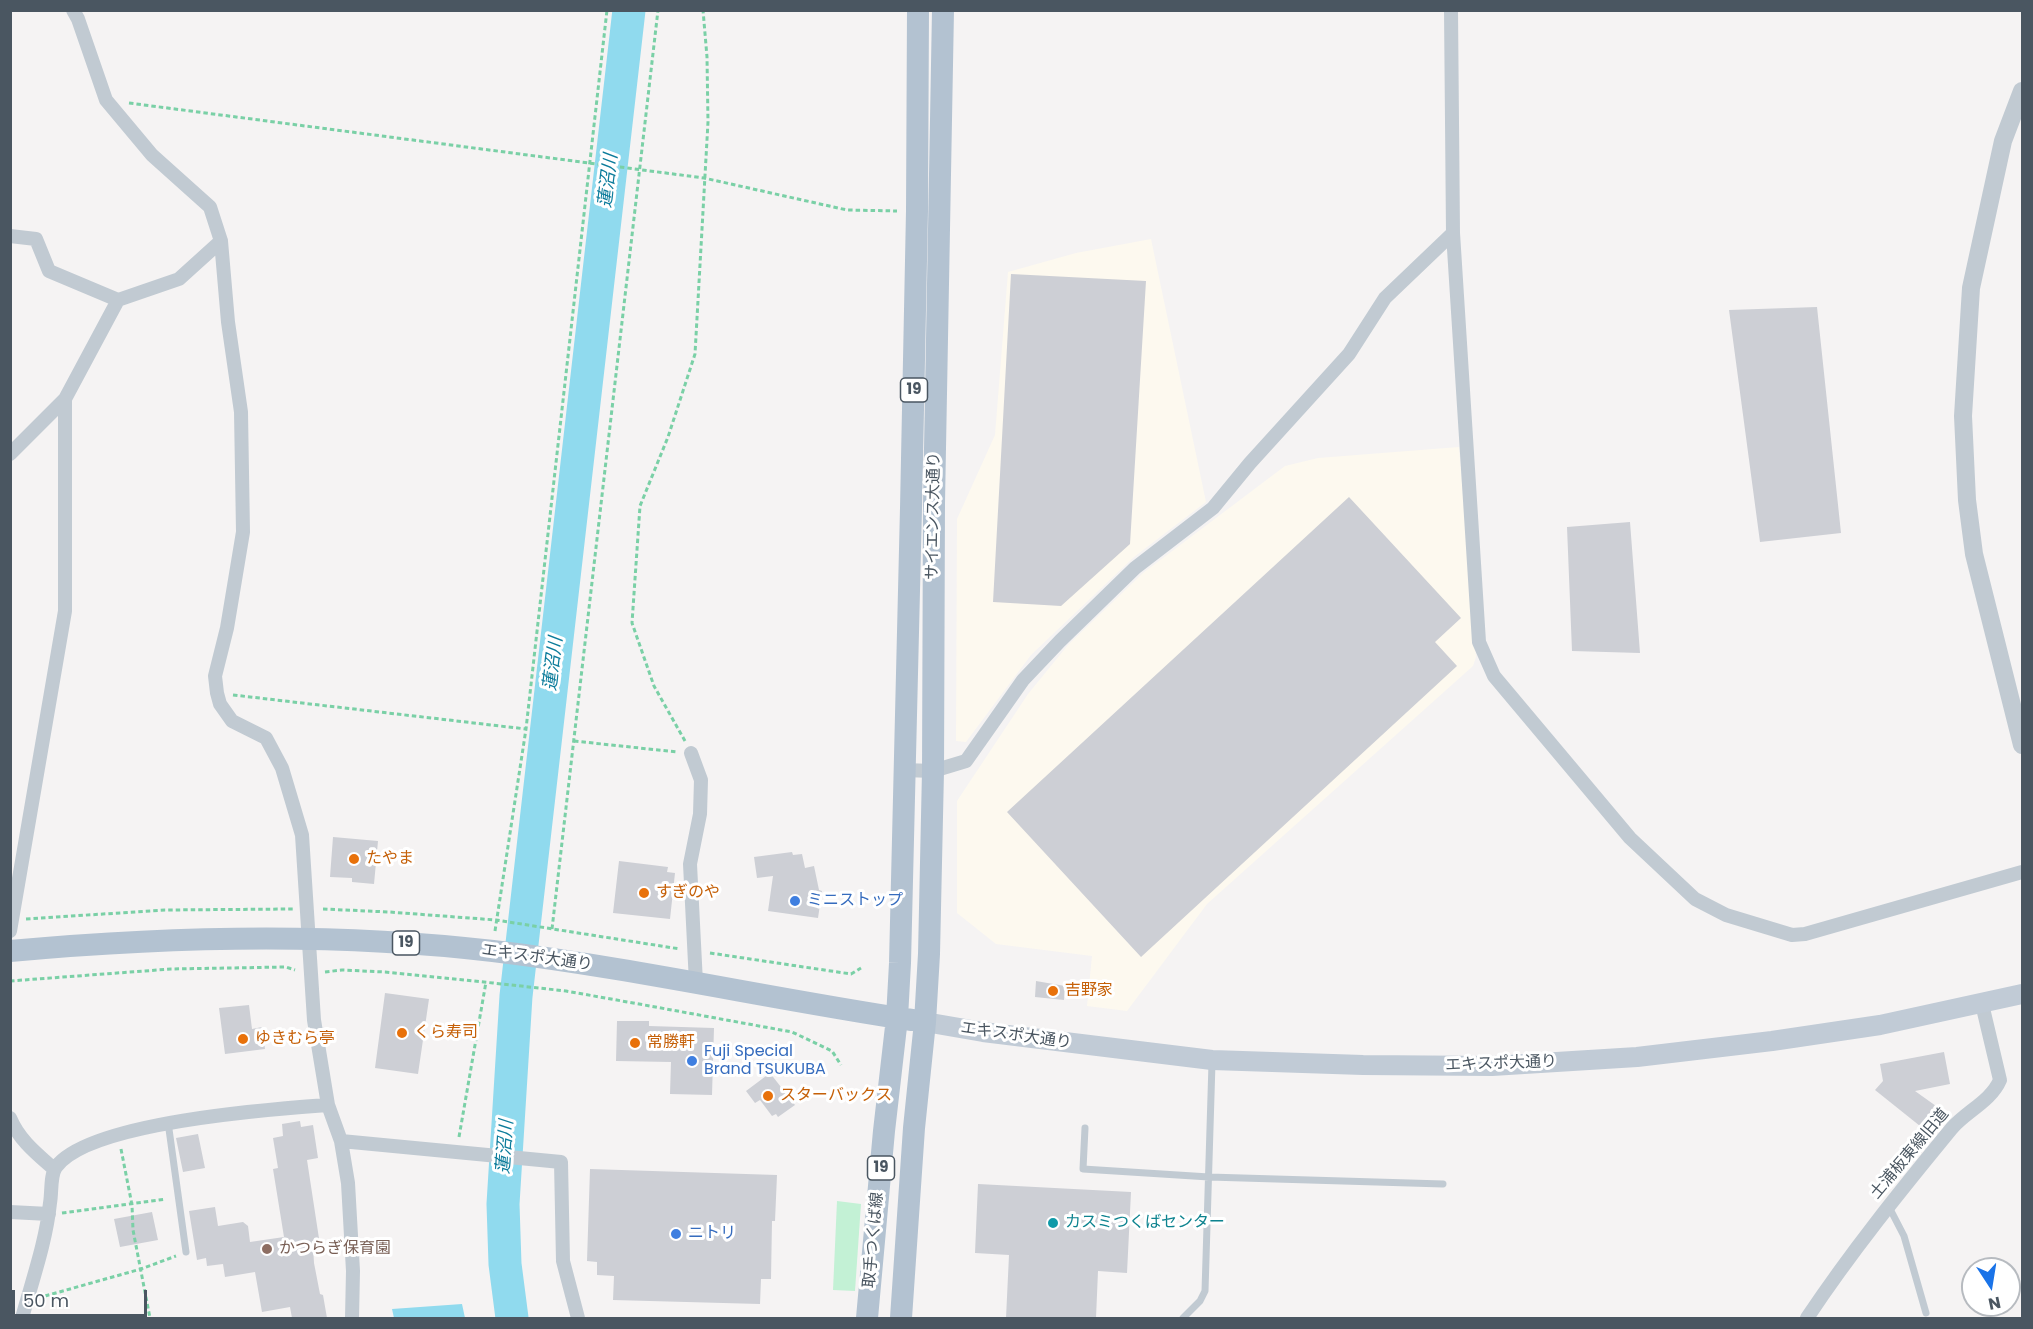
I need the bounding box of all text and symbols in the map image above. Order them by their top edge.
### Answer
water label: 蓮沼川 [595,153,623,209]
road number: 19 [900,378,928,402]
street label: サイエンス大通り [923,452,945,580]
water label: 蓮沼川 [540,636,568,692]
place label: たやま [366,849,414,869]
marker: たやま [347,852,361,866]
place label: すぎのや [656,883,720,903]
marker: すぎのや [637,886,651,900]
place label: ミニストップ [807,891,903,911]
marker: ミニストップ [788,894,802,908]
road number: 19 [392,931,420,955]
street label: エキスポ大通り [480,941,594,975]
place label: 吉野家 [1065,981,1113,1001]
marker: 吉野家 [1046,984,1060,998]
street label: エキスポ大通り [959,1019,1073,1053]
place label: くら寿司 [414,1023,478,1043]
marker: くら寿司 [395,1026,409,1040]
place label: ゆきむら亭 [255,1029,335,1049]
marker: ゆきむら亭 [236,1032,250,1046]
place label: 常勝軒 [647,1033,695,1053]
marker: 常勝軒 [628,1036,642,1050]
place label: Fuji Special Brand TSUKUBA [704,1042,826,1080]
street label: エキスポ大通り [1445,1052,1557,1076]
marker: Fuji Special Brand TSUKUBA [685,1054,699,1068]
place label: スターバックス [780,1086,892,1106]
marker: スターバックス [761,1089,775,1103]
street label: 土浦板東線旧道 [1867,1105,1953,1203]
water label: 蓮沼川 [493,1119,519,1175]
road number: 19 [868,1156,894,1180]
street label: 取手つくば線 [860,1191,888,1289]
place label: カスミつくばセンター [1065,1213,1225,1233]
marker: カスミつくばセンター [1046,1216,1060,1230]
place label: ニトリ [688,1224,736,1244]
marker: ニトリ [669,1227,683,1241]
place label: かつらぎ保育園 [279,1239,391,1259]
marker: かつらぎ保育園 [260,1242,274,1256]
north arrow [1961,1257,2021,1317]
scale bar [15,1278,150,1316]
text: 50 m [23,1288,69,1313]
text: N [1986,1291,2003,1316]

